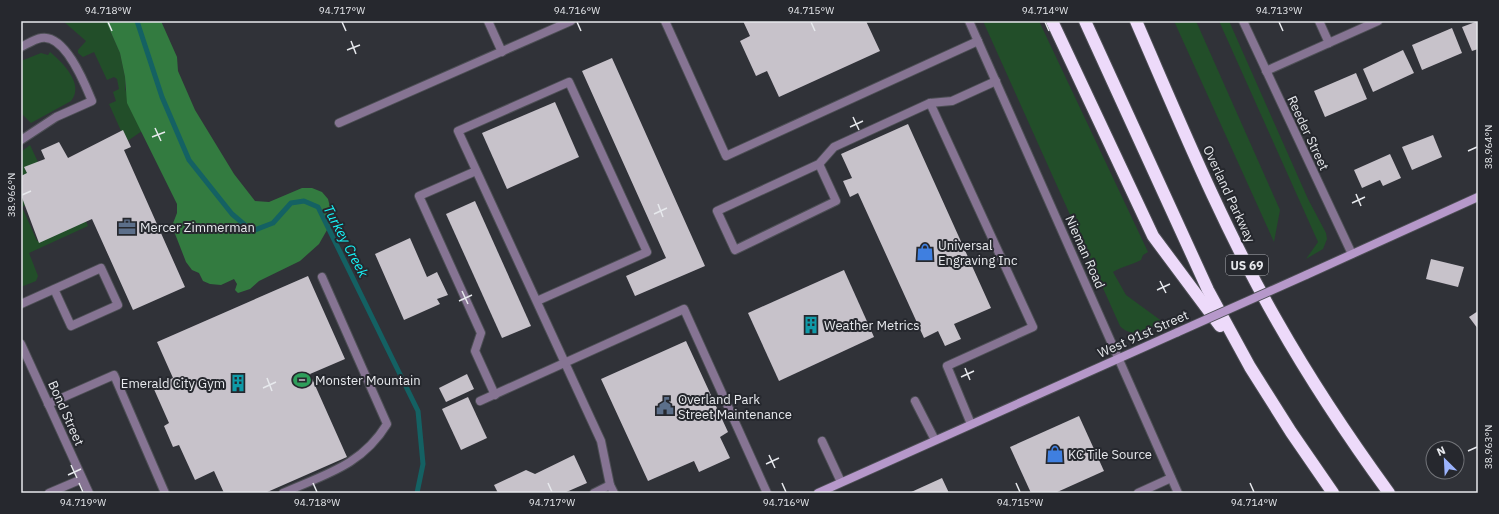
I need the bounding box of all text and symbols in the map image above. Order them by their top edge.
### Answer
text: 94.718°W [85,4,131,17]
text: 94.717°W [319,4,365,17]
text: 94.716°W [554,4,600,17]
text: 94.715°W [788,4,834,17]
text: 94.714°W [1022,4,1068,17]
text: 94.713°W [1256,4,1302,17]
street label: Reeder Street [1283,93,1333,173]
text: 38.964°N [1482,125,1495,169]
street label: Overland Parkway [1199,143,1259,246]
text: 38.966°N [5,173,18,217]
water label: Turkey Creek [319,202,373,281]
street label: Nieman Road [1061,213,1109,291]
office icon: Mercer Zimmerman [117,217,137,237]
place label: Mercer Zimmerman [140,219,255,236]
place label: Universal Engraving Inc [938,237,1018,269]
shop icon: Universal Engraving Inc [915,242,935,262]
road number: US 69 [1226,255,1268,275]
street label: West 91st Street [1095,306,1191,362]
building icon: Weather Metrics [801,315,821,335]
place label: Weather Metrics [824,317,920,334]
sports icon: Monster Mountain [292,370,312,390]
place label: Monster Mountain [315,372,421,389]
building icon: Emerald City Gym [228,373,248,393]
place label: Emerald City Gym [121,375,225,392]
street label: Bond Street [44,378,88,448]
place label: Overland Park Street Maintenance [678,391,792,423]
public building icon: Overland Park Street Maintenance [655,396,675,416]
text: 38.963°N [1482,425,1495,469]
north arrow [1425,440,1465,480]
text: N [1434,443,1447,459]
shop icon: KC Tile Source [1045,444,1065,464]
place label: KC Tile Source [1068,446,1152,463]
text: 94.719°W [60,496,106,509]
text: 94.718°W [294,496,340,509]
text: 94.717°W [529,496,575,509]
text: 94.716°W [763,496,809,509]
text: 94.715°W [997,496,1043,509]
text: 94.714°W [1231,496,1277,509]

